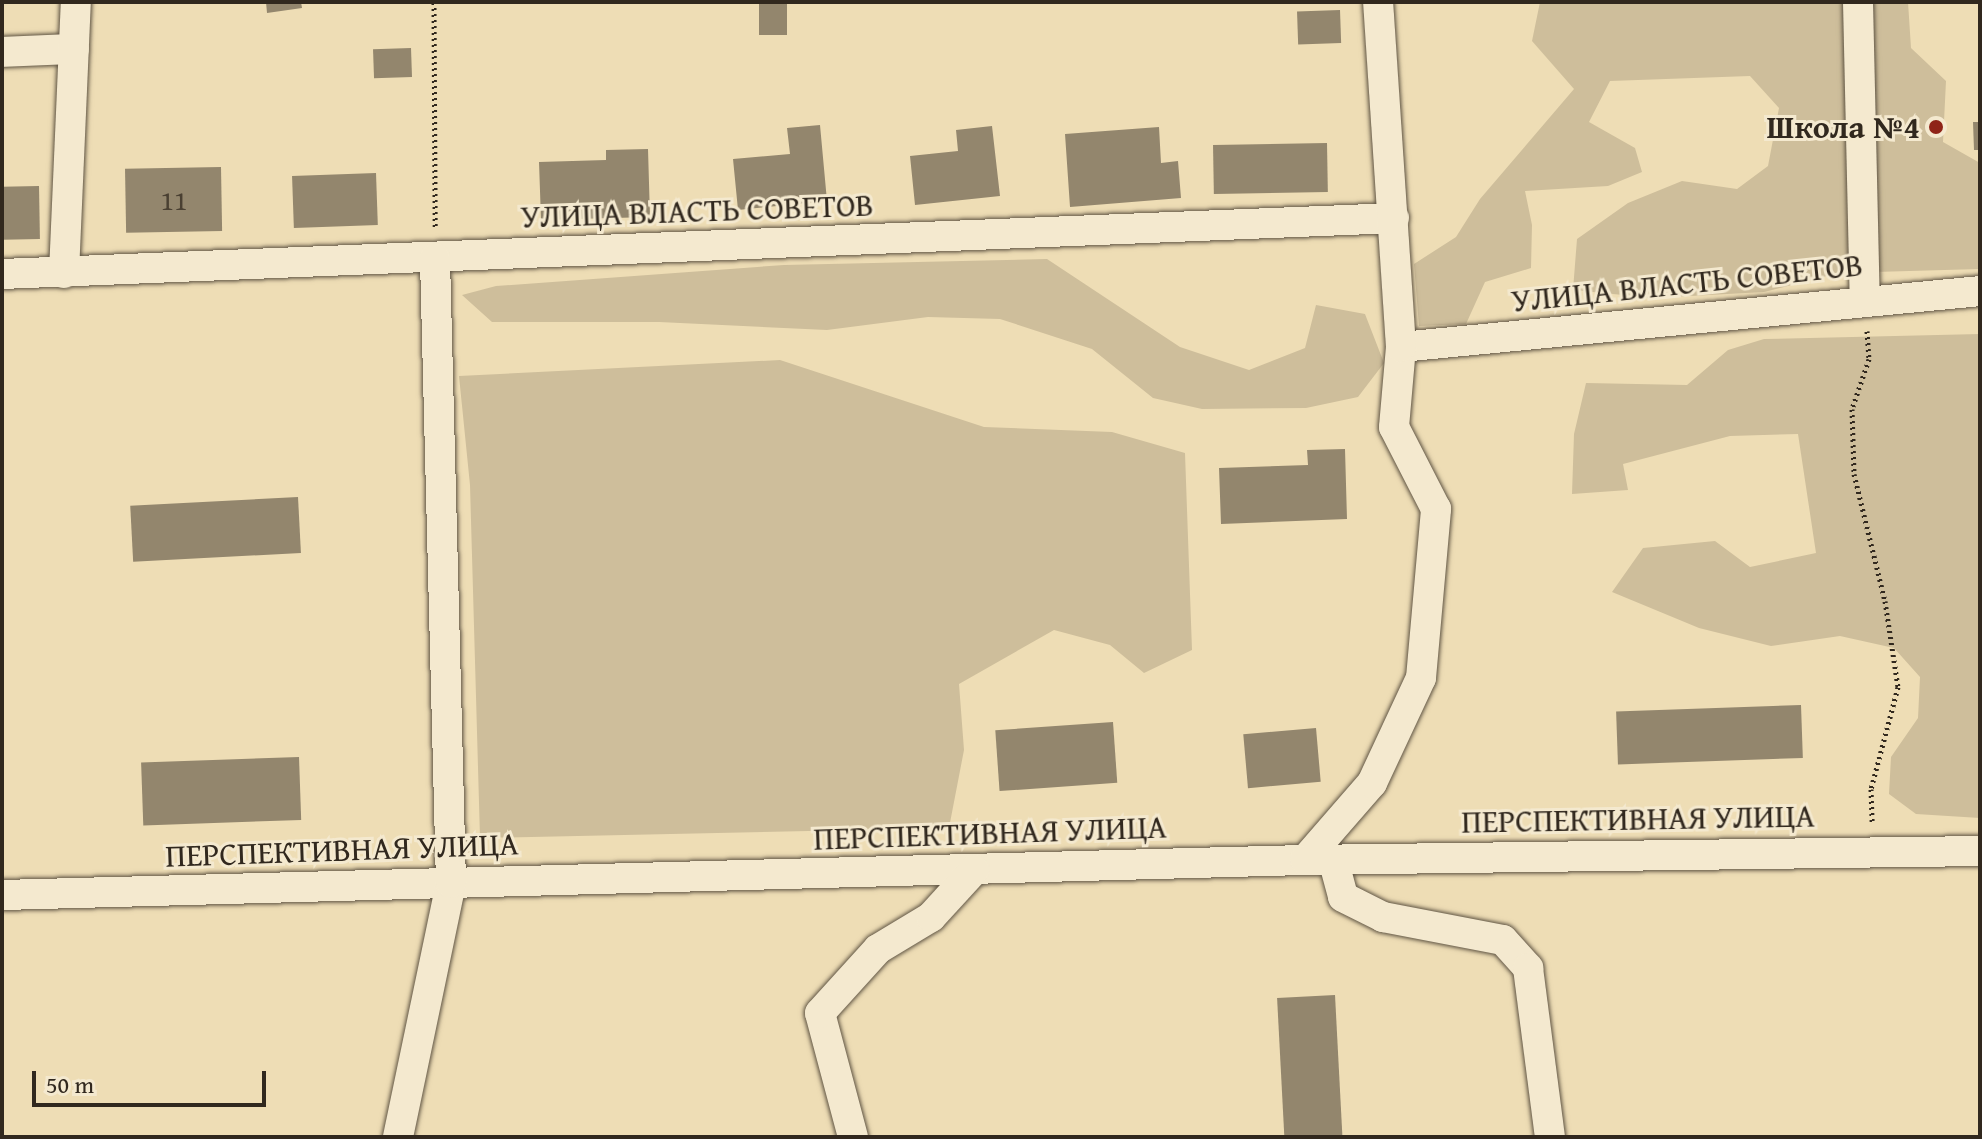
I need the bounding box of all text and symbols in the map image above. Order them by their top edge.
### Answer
place label: Школа №4 [1767,108,1920,146]
marker: Школа №4 [1927,118,1945,136]
house number: 11 [161,183,187,217]
street label: УЛИЦА ВЛАСТЬ СОВЕТОВ [520,186,874,236]
street label: УЛИЦА ВЛАСТЬ СОВЕТОВ [1509,245,1865,321]
street label: ПЕРСПЕКТИВНАЯ УЛИЦА [1461,797,1815,841]
street label: ПЕРСПЕКТИВНАЯ УЛИЦА [813,808,1167,858]
street label: ПЕРСПЕКТИВНАЯ УЛИЦА [165,825,519,875]
scale bar [36,1055,270,1105]
text: 50 m [46,1067,94,1102]

